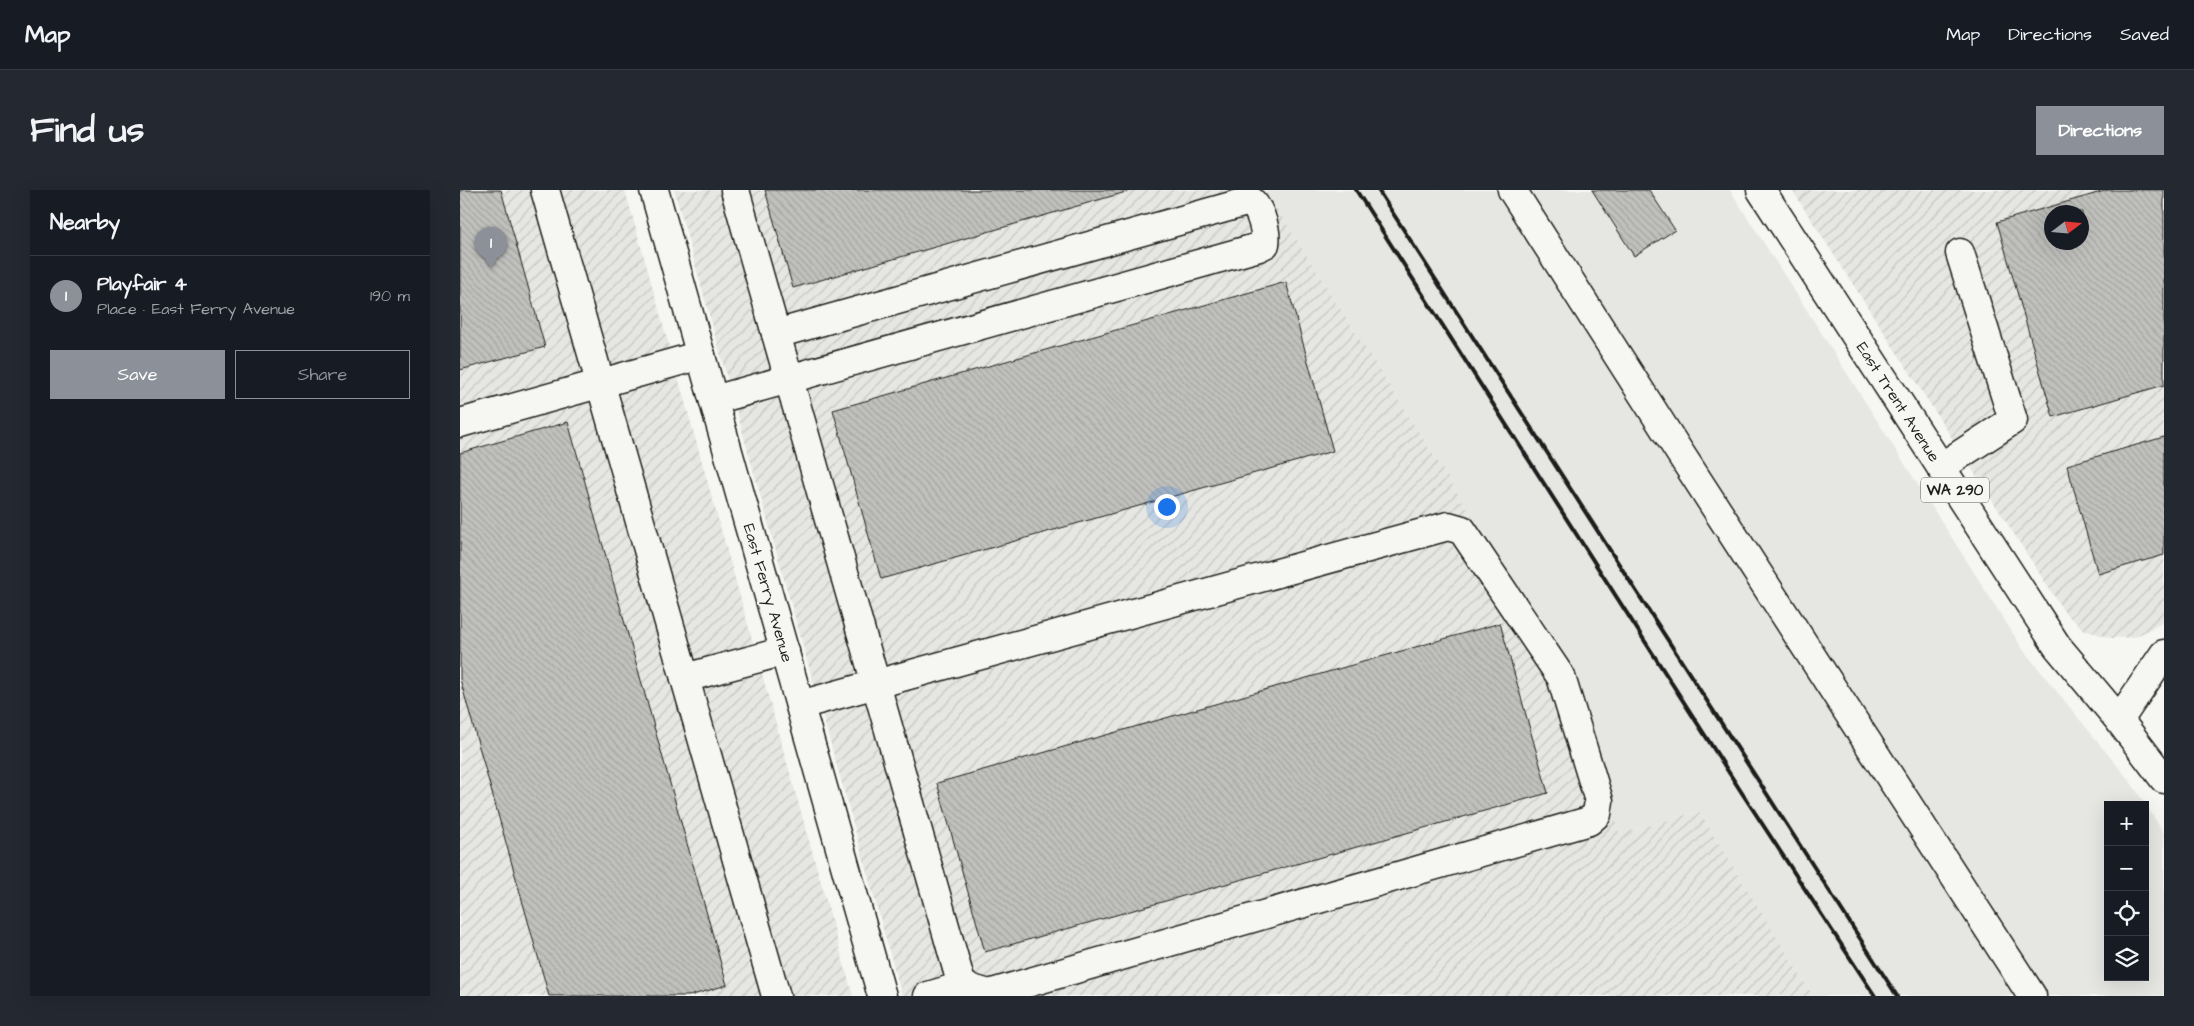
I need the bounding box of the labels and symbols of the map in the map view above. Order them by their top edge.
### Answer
north arrow [2044,205,2089,250]
pin: 1 [475,227,507,268]
street label: East Trent Avenue [1851,338,1945,466]
road number: WA 290 [1921,478,1989,502]
your location [1154,494,1180,520]
street label: East Ferry Avenue [737,521,798,665]

